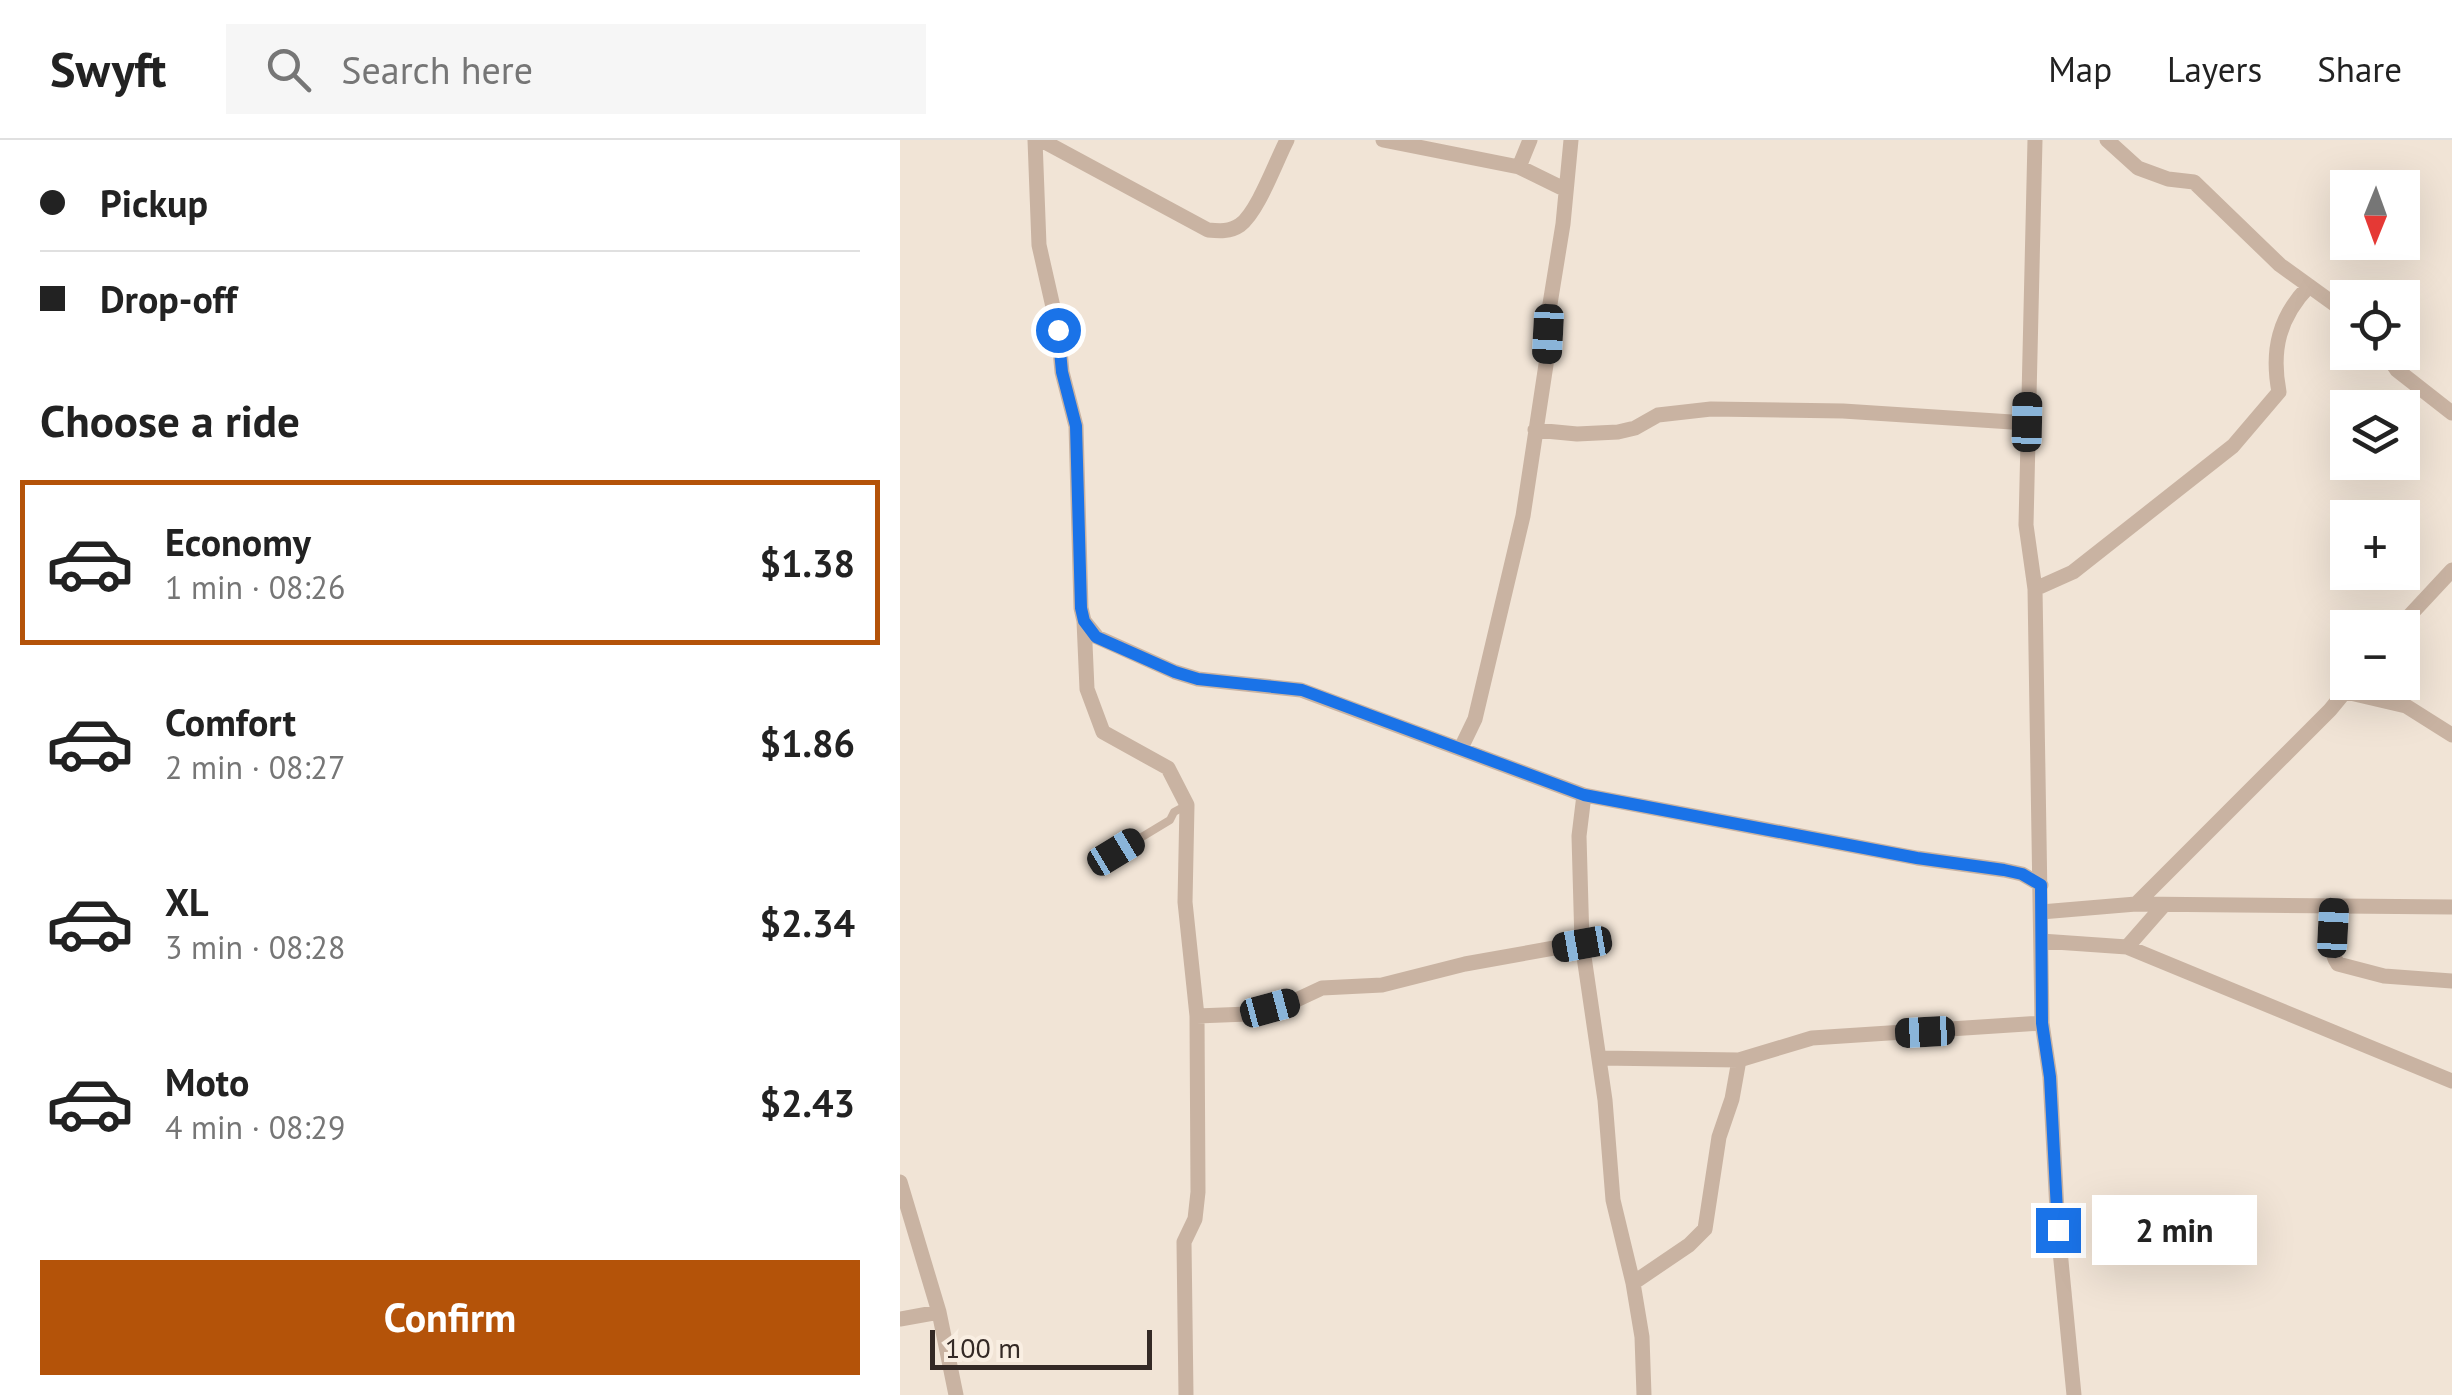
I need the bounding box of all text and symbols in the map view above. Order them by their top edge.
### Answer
search box [226,24,926,114]
text: Swyft [50,38,166,100]
icon: search [261,42,316,97]
text: Search here [341,45,533,94]
text: Map [2048,46,2112,92]
text: Layers [2167,46,2262,92]
text: Share [2317,46,2402,92]
north arrow [2330,170,2420,260]
map controls [2330,170,2420,700]
text: Pickup [100,178,208,227]
text: Drop-off [100,274,237,323]
button: locate [2330,280,2420,370]
car [1531,303,1565,365]
route start [1036,308,1081,353]
button: layers [2330,390,2420,480]
text: Choose a ride [40,391,300,449]
car [2011,392,2043,452]
button: + [2330,500,2420,590]
text: Economy [165,517,311,566]
icon: car [45,518,135,608]
text: $1.38 [759,538,855,587]
text: 1 min · 08:26 [165,566,345,608]
button: − [2330,610,2420,700]
text: Comfort [165,697,296,746]
icon: car [45,698,135,788]
text: $1.86 [759,718,855,767]
text: 2 min · 08:27 [165,746,345,788]
car [1083,824,1149,880]
text: XL [165,877,209,926]
icon: car [45,878,135,968]
car [2316,897,2350,959]
text: $2.34 [759,898,855,947]
car [1550,924,1614,964]
text: 3 min · 08:28 [165,926,345,968]
car [1237,986,1303,1030]
car [1894,1015,1956,1049]
text: Moto [165,1057,249,1106]
icon: car [45,1058,135,1148]
text: $2.43 [759,1078,855,1127]
text: 4 min · 08:29 [165,1106,345,1148]
callout: 2 min [2093,1195,2258,1265]
route end [2036,1208,2081,1253]
text: 2 min [2135,1209,2214,1251]
button: Confirm [40,1260,860,1375]
scale bar [930,1325,1152,1370]
text: 100 m [945,1329,1021,1366]

